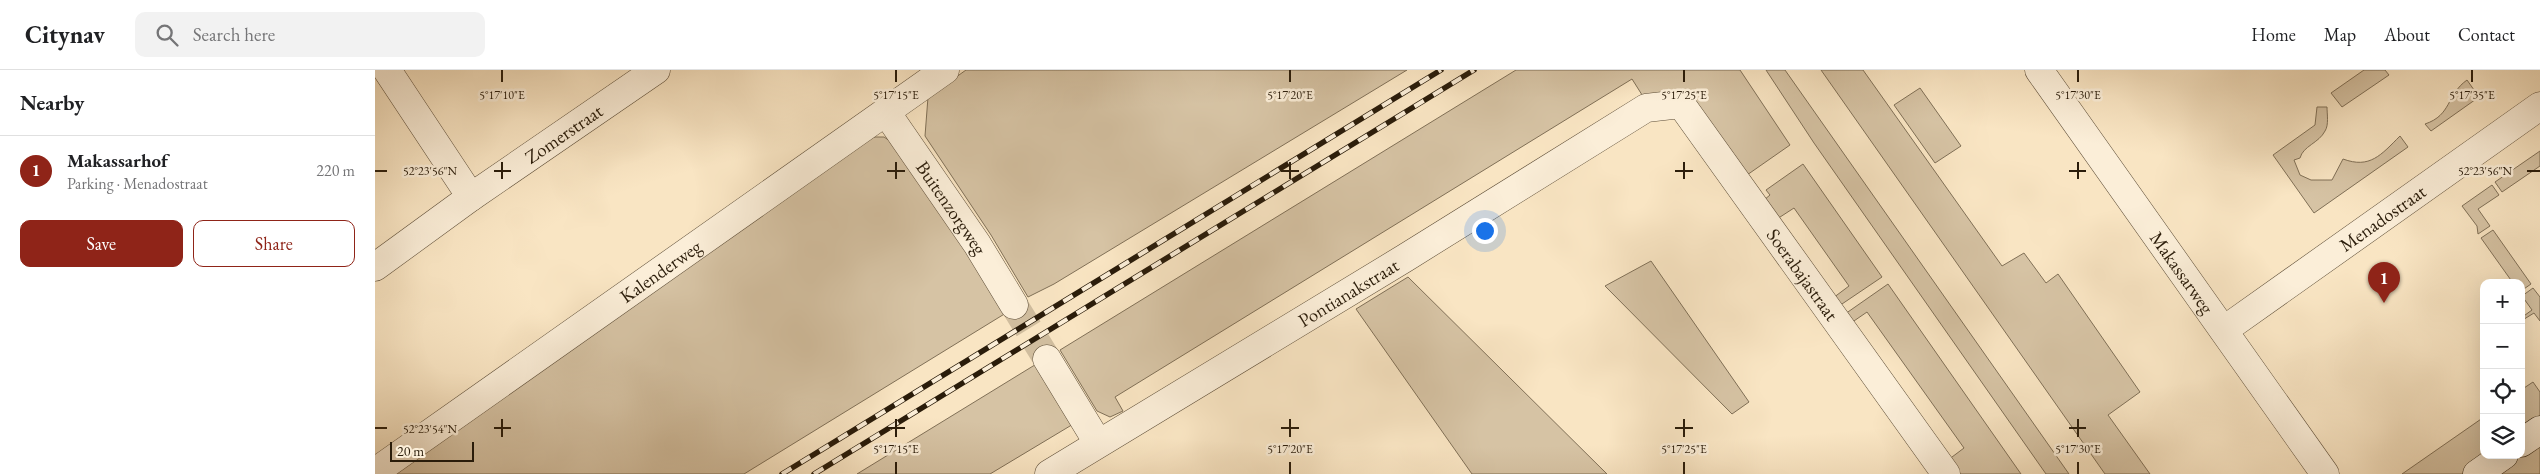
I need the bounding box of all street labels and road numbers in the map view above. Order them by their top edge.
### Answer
street label: Zomerstraat [520,98,608,169]
street label: Buitenzorgweg [910,156,993,260]
street label: Menadostraat [2334,179,2431,257]
street label: Soerabajastraat [1761,223,1844,326]
street label: Makassarweg [2144,227,2220,319]
street label: Kalenderweg [615,233,707,309]
street label: Pontianakstraat [1294,253,1403,333]

